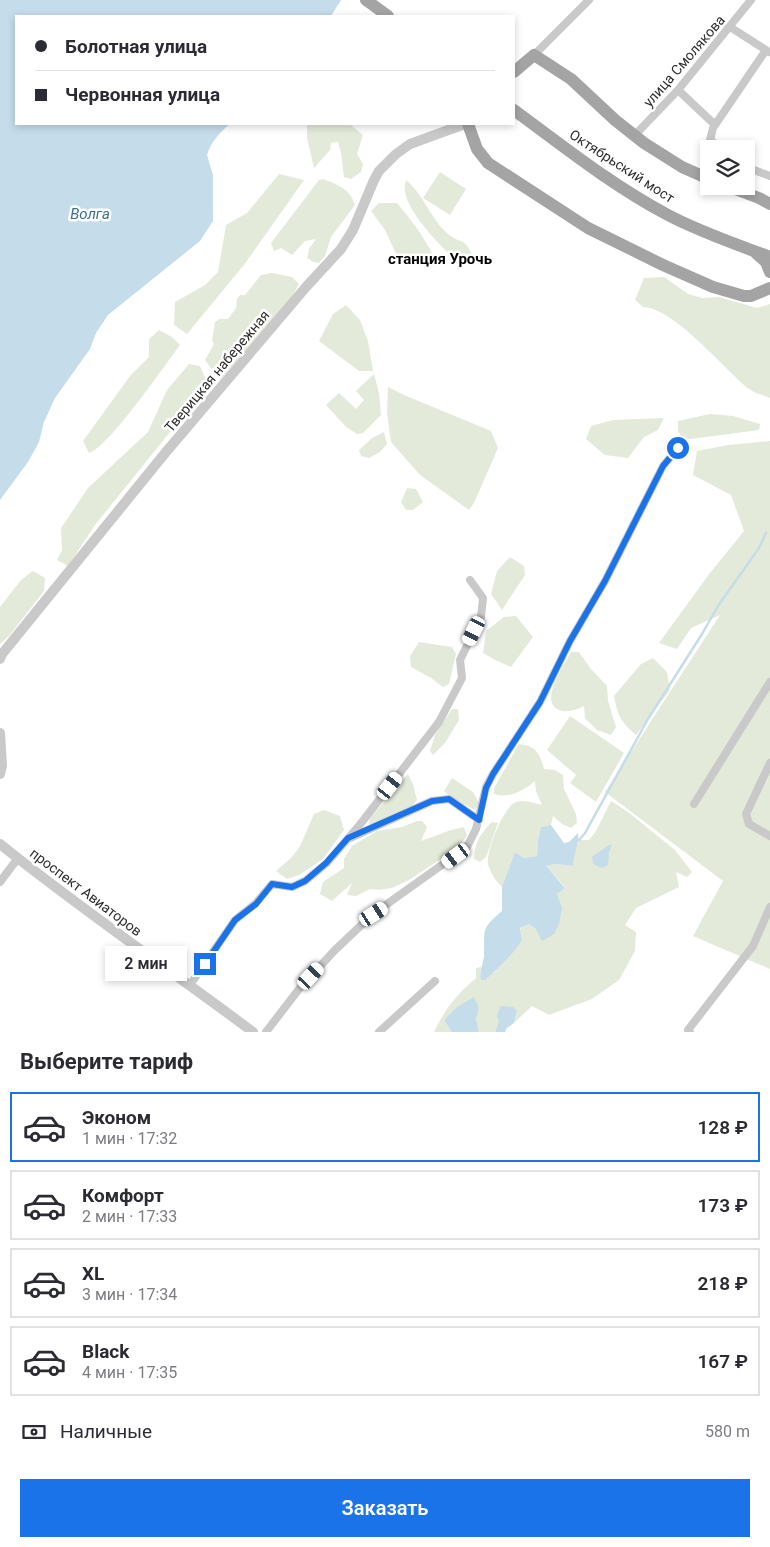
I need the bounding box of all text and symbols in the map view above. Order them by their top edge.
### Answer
street label: улица Смолякова [640,12,728,110]
text: Болотная улица [65,35,207,58]
text: Червонная улица [65,83,220,106]
street label: Октябрьский мост [567,126,678,206]
map controls [700,140,755,195]
button: layers [700,140,755,195]
water label: Волга [70,205,110,223]
district label: станция Урочь [388,250,492,268]
street label: Тверицкая набережная [161,307,273,435]
route start [667,437,689,459]
car [460,614,487,648]
car [374,770,405,802]
car [439,841,472,871]
street label: проспект Авиаторов [27,845,145,939]
car [357,900,390,928]
callout: 2 мин [105,946,188,982]
route end [194,953,216,975]
text: 2 мин [124,954,168,973]
car [295,960,326,992]
text: Выберите тариф [20,1049,193,1074]
icon: car [22,1105,67,1150]
text: Эконом [82,1106,151,1129]
text: 128 ₽ [697,1116,748,1139]
text: 1 мин · 17:32 [82,1129,177,1148]
icon: car [22,1183,67,1228]
text: Комфорт [82,1184,164,1207]
text: 173 ₽ [697,1194,748,1217]
text: 2 мин · 17:33 [82,1207,177,1226]
icon: car [22,1261,67,1306]
text: XL [82,1262,104,1285]
text: 218 ₽ [697,1272,748,1295]
text: 3 мин · 17:34 [82,1285,177,1304]
icon: car [22,1339,67,1384]
text: Black [82,1340,129,1363]
text: 167 ₽ [697,1350,748,1373]
text: 4 мин · 17:35 [82,1363,177,1382]
icon: cash [20,1418,48,1446]
text: Наличные [60,1420,152,1443]
text: 580 m [705,1422,750,1441]
button: Заказать [20,1479,750,1537]

